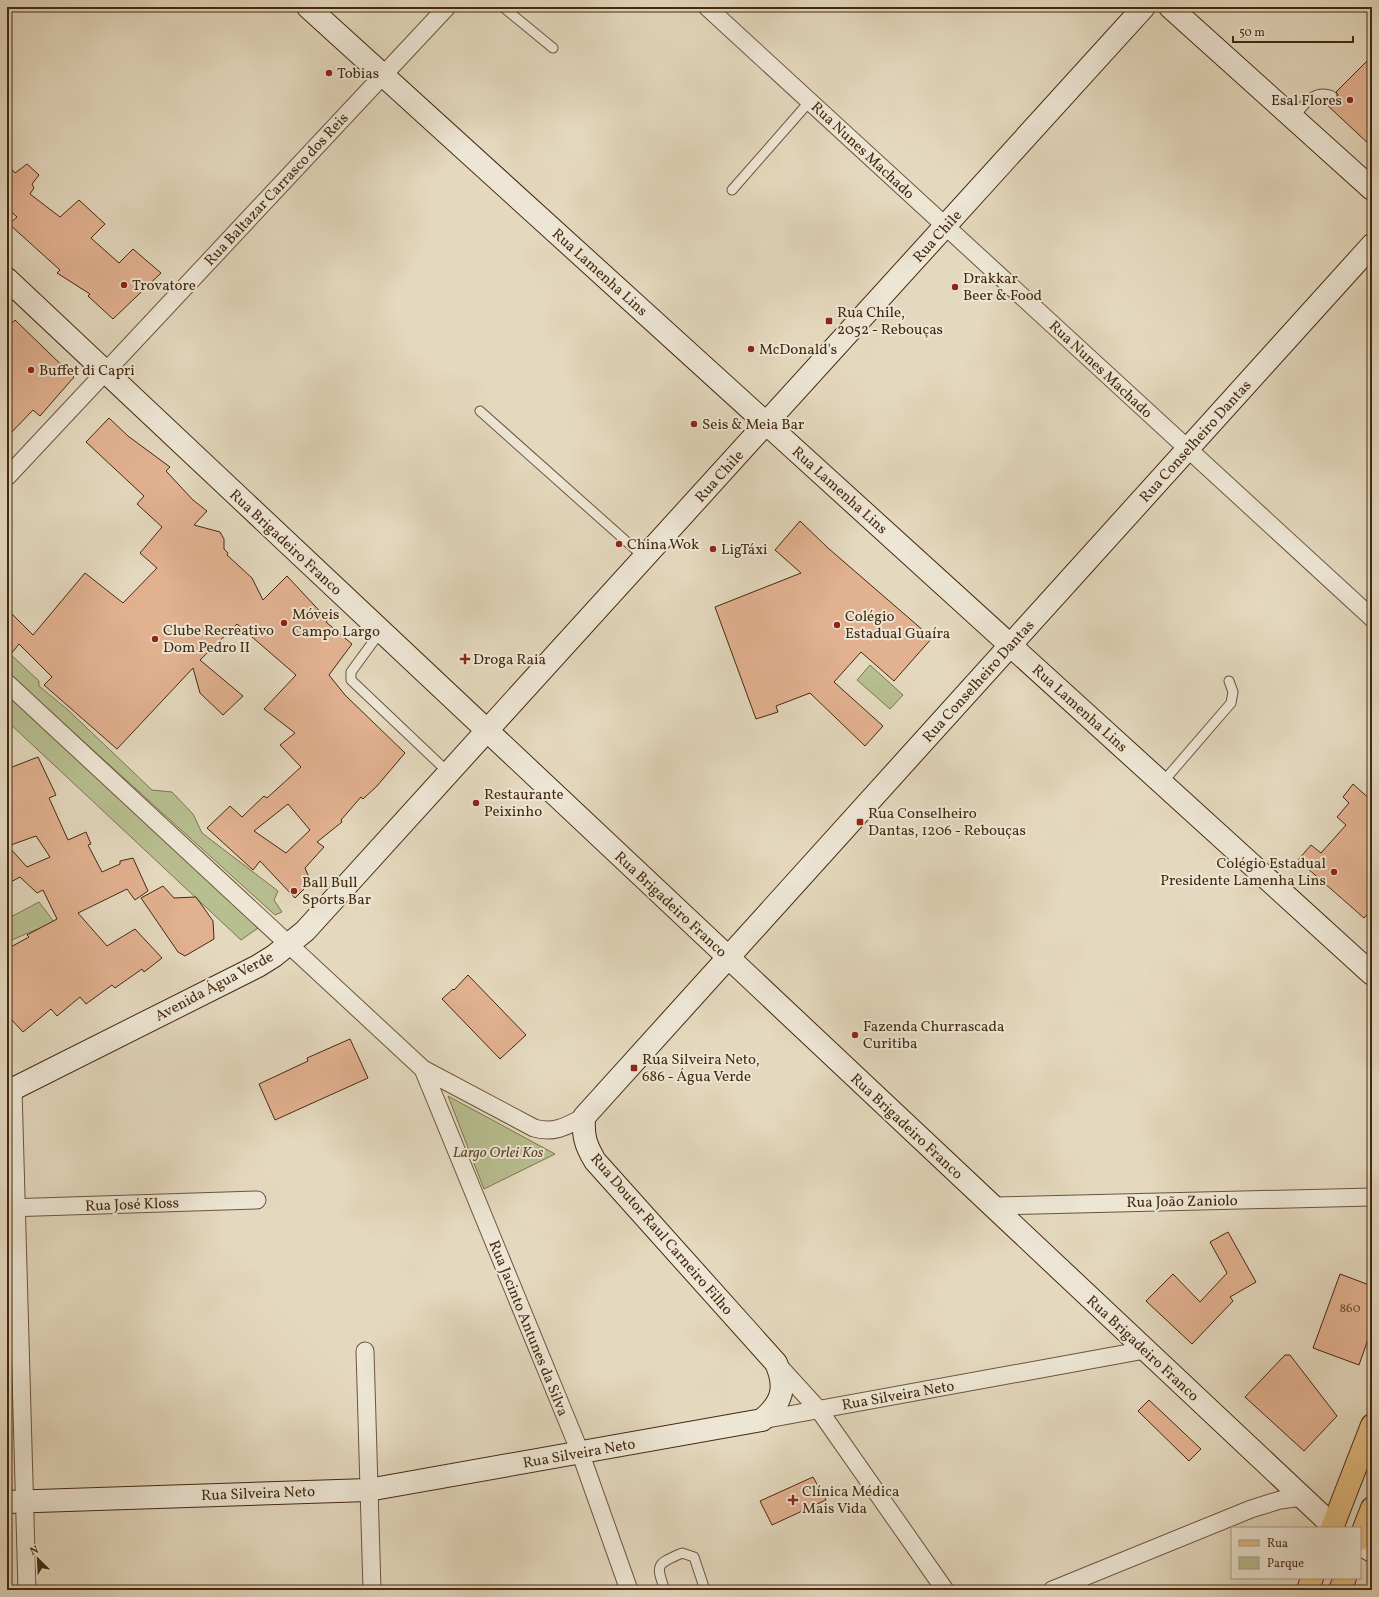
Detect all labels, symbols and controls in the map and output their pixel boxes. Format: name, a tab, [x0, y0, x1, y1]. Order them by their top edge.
scale bar	[1233, 18, 1353, 44]
text: 50 m	[1239, 25, 1265, 41]
place label: Tobias	[337, 64, 379, 85]
marker: Tobias	[324, 68, 334, 78]
place label: Esal Flores	[1271, 91, 1342, 112]
marker: Esal Flores	[1345, 95, 1355, 105]
street label: Rua Nunes Machado	[805, 97, 918, 205]
street label: Rua Baltazar Carrasco dos Reis	[200, 109, 354, 271]
street label: Rua Chile	[909, 206, 967, 268]
street label: Rua Lamenha Lins	[547, 224, 651, 322]
place label: Drakkar Beer & Food	[963, 269, 1042, 307]
place label: Trovatore	[132, 276, 196, 297]
marker: Trovatore	[119, 280, 129, 290]
marker: Drakkar Beer & Food	[950, 282, 960, 292]
place label: Rua Chile, 2052 - Rebouças	[837, 303, 943, 341]
marker: Rua Chile, 2052 - Rebouças	[824, 316, 834, 326]
street label: Rua Nunes Machado	[1043, 316, 1156, 424]
place label: McDonald's	[759, 340, 837, 361]
marker: McDonald's	[746, 344, 756, 354]
place label: Buffet di Capri	[39, 361, 135, 382]
marker: Buffet di Capri	[26, 365, 36, 375]
street label: Rua Conselheiro Dantas	[1135, 376, 1257, 508]
place label: Seis & Meia Bar	[702, 415, 804, 436]
marker: Seis & Meia Bar	[689, 419, 699, 429]
street label: Rua Lamenha Lins	[787, 442, 891, 540]
street label: Rua Chile	[691, 446, 749, 508]
street label: Rua Brigadeiro Franco	[224, 485, 346, 601]
place label: China Wok	[627, 535, 699, 556]
marker: China Wok	[614, 539, 624, 549]
place label: LigTáxi	[721, 540, 767, 561]
marker: LigTáxi	[708, 544, 718, 554]
place label: Móveis Campo Largo	[292, 605, 380, 643]
place label: Colégio Estadual Guaíra	[845, 607, 950, 645]
street label: Rua Conselheiro Dantas	[918, 616, 1040, 748]
marker: Móveis Campo Largo	[279, 618, 289, 628]
marker: Colégio Estadual Guaíra	[832, 620, 842, 630]
place label: Clube Recreativo Dom Pedro II	[163, 621, 274, 659]
marker: Clube Recreativo Dom Pedro II	[150, 634, 160, 644]
place label: Droga Raia	[473, 650, 546, 671]
marker: Droga Raia	[460, 654, 470, 664]
street label: Rua Lamenha Lins	[1027, 660, 1131, 758]
place label: Restaurante Peixinho	[484, 785, 564, 823]
marker: Restaurante Peixinho	[471, 798, 481, 808]
place label: Rua Conselheiro Dantas, 1206 - Rebouças	[868, 804, 1026, 842]
marker: Rua Conselheiro Dantas, 1206 - Rebouças	[855, 817, 865, 827]
street label: Rua Brigadeiro Franco	[609, 847, 731, 963]
place label: Colégio Estadual Presidente Lamenha Lins	[1160, 854, 1326, 892]
marker: Colégio Estadual Presidente Lamenha Lins	[1329, 867, 1339, 877]
place label: Ball Bull Sports Bar	[302, 873, 371, 911]
marker: Ball Bull Sports Bar	[289, 886, 299, 896]
street label: Avenida Água Verde	[152, 947, 278, 1027]
place label: Fazenda Churrascada Curitiba	[863, 1017, 1004, 1055]
marker: Fazenda Churrascada Curitiba	[850, 1030, 860, 1040]
place label: Rua Silveira Neto, 686 - Água Verde	[642, 1050, 760, 1088]
marker: Rua Silveira Neto, 686 - Água Verde	[629, 1063, 639, 1073]
street label: Rua Brigadeiro Franco	[845, 1069, 967, 1185]
park label: Largo Orlei Kos	[453, 1143, 544, 1164]
street label: Rua Doutor Raul Carneiro Filho	[585, 1150, 737, 1320]
street label: Rua João Zaniolo	[1126, 1191, 1238, 1214]
street label: Rua José Kloss	[85, 1193, 179, 1218]
street label: Rua Jacinto Antunes da Silva	[483, 1237, 573, 1420]
street label: Rua Brigadeiro Franco	[1081, 1291, 1203, 1407]
house number: 860	[1340, 1300, 1361, 1318]
street label: Rua Silveira Neto	[840, 1376, 956, 1417]
street label: Rua Silveira Neto	[521, 1434, 637, 1475]
street label: Rua Silveira Neto	[201, 1482, 315, 1507]
place label: Clínica Médica Mais Vida	[802, 1482, 899, 1520]
marker: Clínica Médica Mais Vida	[787, 1494, 799, 1506]
legend	[1231, 1527, 1361, 1579]
text: Rua	[1267, 1536, 1288, 1552]
north arrow	[18, 1539, 58, 1579]
text: N	[28, 1543, 41, 1560]
text: Parque	[1267, 1556, 1304, 1572]

